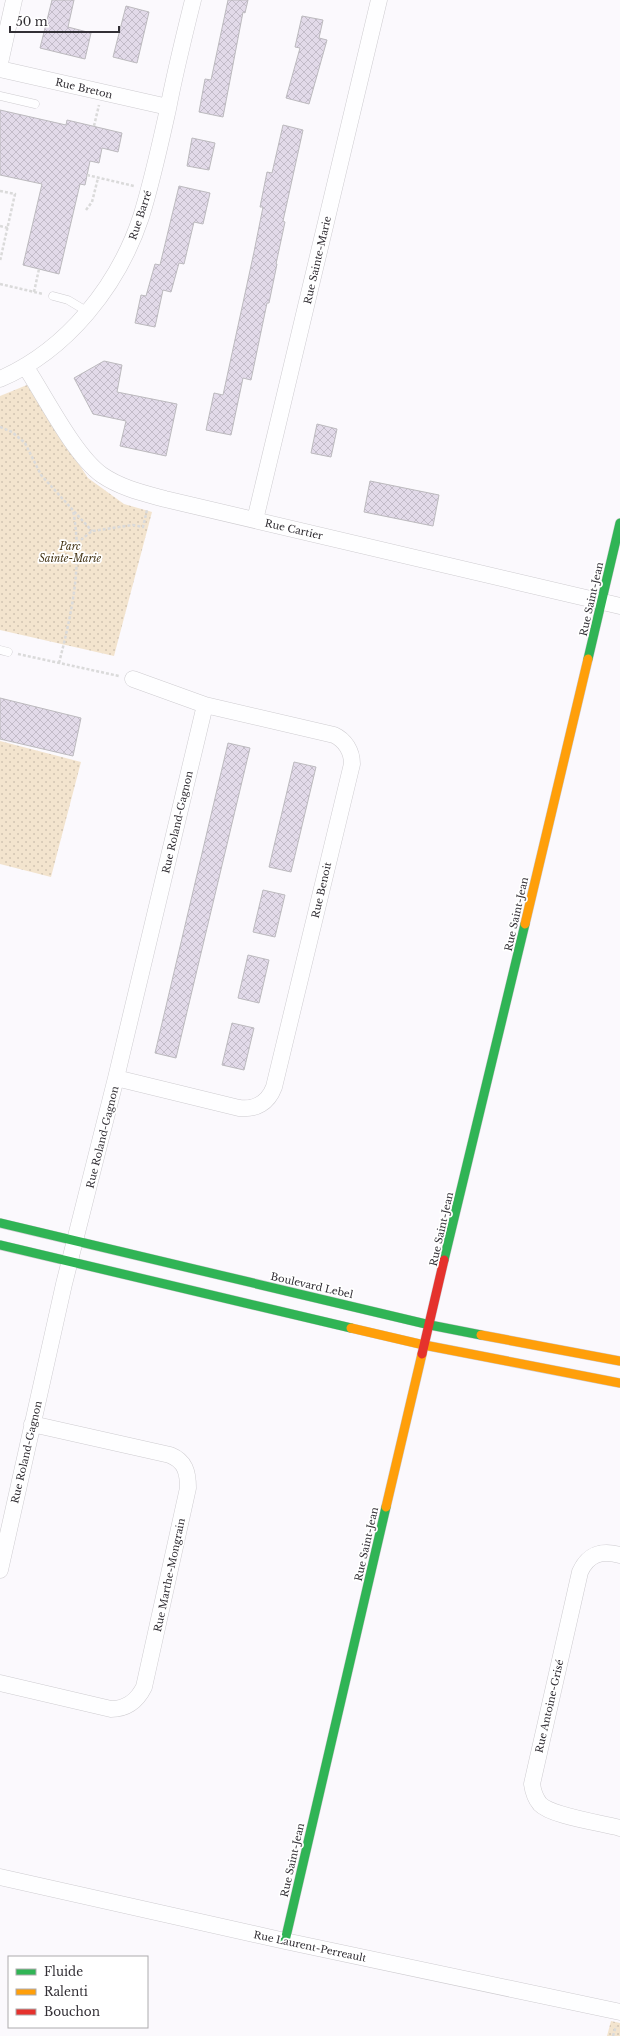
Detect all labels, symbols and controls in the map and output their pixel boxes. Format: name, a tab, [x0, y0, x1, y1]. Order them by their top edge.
scale bar	[10, 8, 119, 34]
text: 50 m	[16, 14, 48, 29]
street label: Rue Breton	[54, 76, 114, 101]
street label: Rue Barré	[126, 188, 155, 242]
street label: Rue Sainte-Marie	[301, 215, 334, 305]
street label: Rue Cartier	[264, 516, 324, 543]
park label: Parc Sainte-Marie	[39, 540, 102, 565]
street label: Rue Saint-Jean	[577, 561, 606, 637]
street label: Rue Roland-Gagnon	[159, 769, 196, 875]
street label: Rue Benoit	[309, 861, 334, 919]
street label: Rue Saint-Jean	[502, 876, 531, 952]
street label: Rue Roland-Gagnon	[83, 1084, 122, 1190]
street label: Rue Saint-Jean	[427, 1191, 456, 1267]
street label: Boulevard Lebel	[269, 1270, 354, 1301]
street label: Rue Roland-Gagnon	[8, 1399, 45, 1505]
street label: Rue Saint-Jean	[352, 1506, 381, 1582]
street label: Rue Marthe-Mongrain	[151, 1517, 188, 1633]
street label: Rue Antoine-Grisé	[532, 1658, 567, 1754]
street label: Rue Saint-Jean	[278, 1822, 307, 1898]
street label: Rue Laurent-Perreault	[252, 1928, 368, 1965]
legend	[8, 1956, 148, 2028]
text: Fluide	[44, 1964, 83, 1979]
text: Ralenti	[44, 1984, 88, 1999]
text: Bouchon	[44, 2004, 100, 2019]

